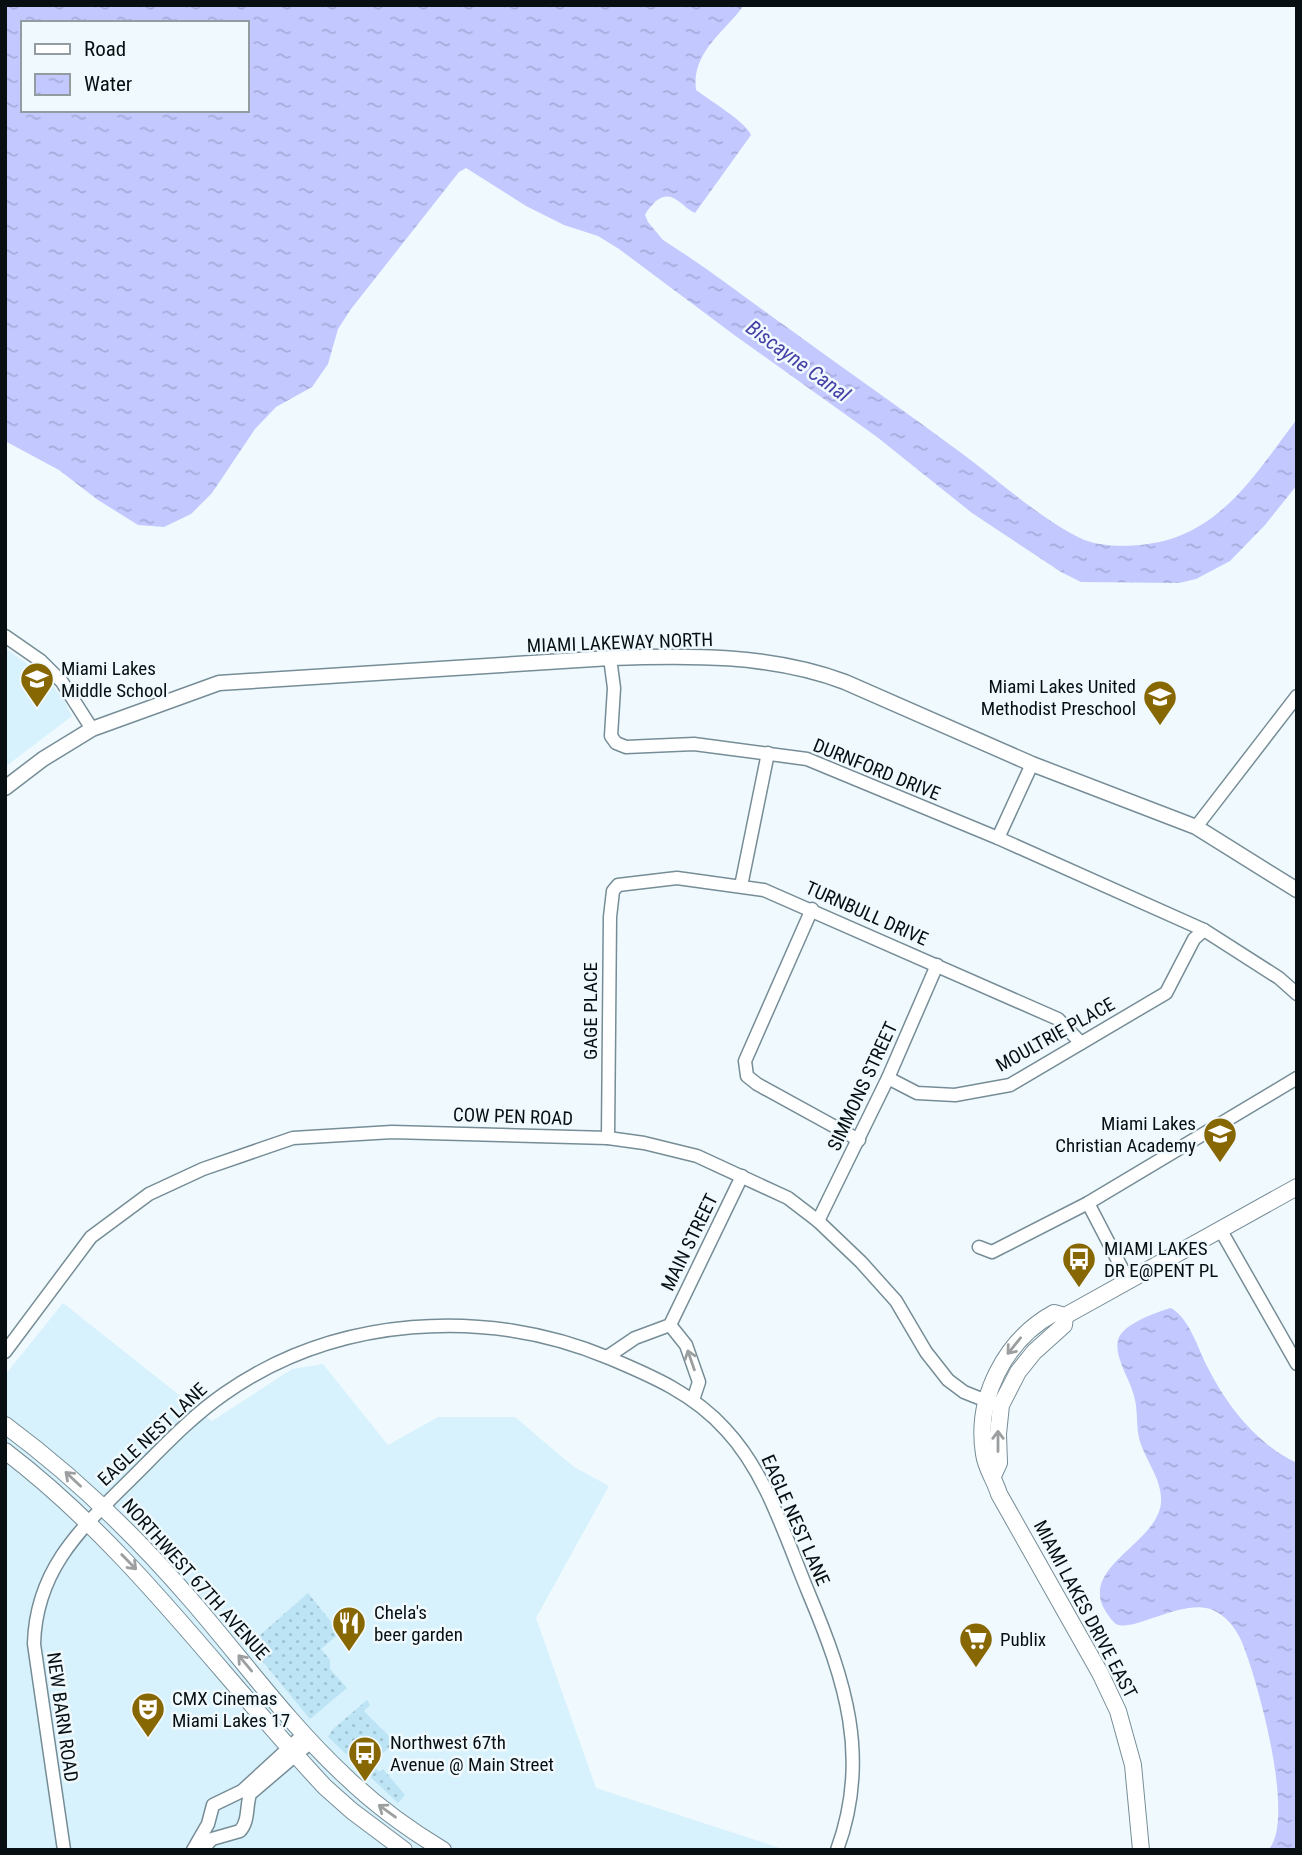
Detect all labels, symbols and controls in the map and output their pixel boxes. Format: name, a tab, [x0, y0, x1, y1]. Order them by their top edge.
legend	[21, 21, 248, 112]
text: Road	[84, 37, 126, 61]
text: Water	[84, 72, 132, 96]
water label: Biscayne Canal	[741, 315, 855, 407]
street label: MIAMI LAKEWAY NORTH	[526, 628, 714, 657]
place label: Miami Lakes Middle School	[61, 657, 167, 702]
school or university icon: Miami Lakes Middle School	[18, 660, 56, 709]
place label: Miami Lakes United Methodist Preschool	[981, 675, 1136, 720]
school or university icon: Miami Lakes United Methodist Preschool	[1141, 678, 1179, 727]
street label: DURNFORD DRIVE	[810, 734, 944, 805]
street label: TURNBULL DRIVE	[802, 876, 932, 951]
street label: GAGE PLACE	[579, 962, 602, 1060]
street label: MOULTRIE PLACE	[992, 992, 1119, 1077]
street label: SIMMONS STREET	[823, 1018, 902, 1154]
street label: COW PEN ROAD	[452, 1103, 573, 1130]
place label: Miami Lakes Christian Academy	[1055, 1112, 1196, 1157]
school or university icon: Miami Lakes Christian Academy	[1201, 1115, 1239, 1164]
street label: MAIN STREET	[656, 1190, 723, 1295]
place label: MIAMI LAKES DR E@PENT PL	[1104, 1237, 1218, 1282]
bus stop icon: MIAMI LAKES DR E@PENT PL	[1060, 1240, 1098, 1289]
one-way arrow	[1006, 1337, 1022, 1355]
one-way arrow	[684, 1350, 697, 1372]
street label: EAGLE NEST LANE	[93, 1378, 212, 1491]
one-way arrow	[991, 1430, 1005, 1453]
street label: EAGLE NEST LANE	[756, 1451, 835, 1589]
one-way arrow	[65, 1471, 82, 1488]
street label: NORTHWEST 67TH AVENUE	[117, 1494, 274, 1665]
street label: MIAMI LAKES DRIVE EAST	[1029, 1516, 1142, 1702]
one-way arrow	[120, 1553, 137, 1570]
place label: Chela's beer garden	[374, 1601, 463, 1646]
restaurant icon: Chela's beer garden	[330, 1604, 368, 1653]
supermarket icon: Publix	[957, 1620, 995, 1669]
place label: Publix	[1000, 1628, 1046, 1651]
street label: NEW BARN ROAD	[42, 1651, 83, 1783]
one-way arrow	[237, 1655, 252, 1673]
place label: CMX Cinemas Miami Lakes 17	[172, 1687, 290, 1732]
theatre icon: CMX Cinemas Miami Lakes 17	[129, 1690, 167, 1739]
place label: Northwest 67th Avenue @ Main Street	[390, 1731, 554, 1776]
bus stop icon: Northwest 67th Avenue @ Main Street	[346, 1734, 384, 1783]
one-way arrow	[377, 1804, 396, 1819]

